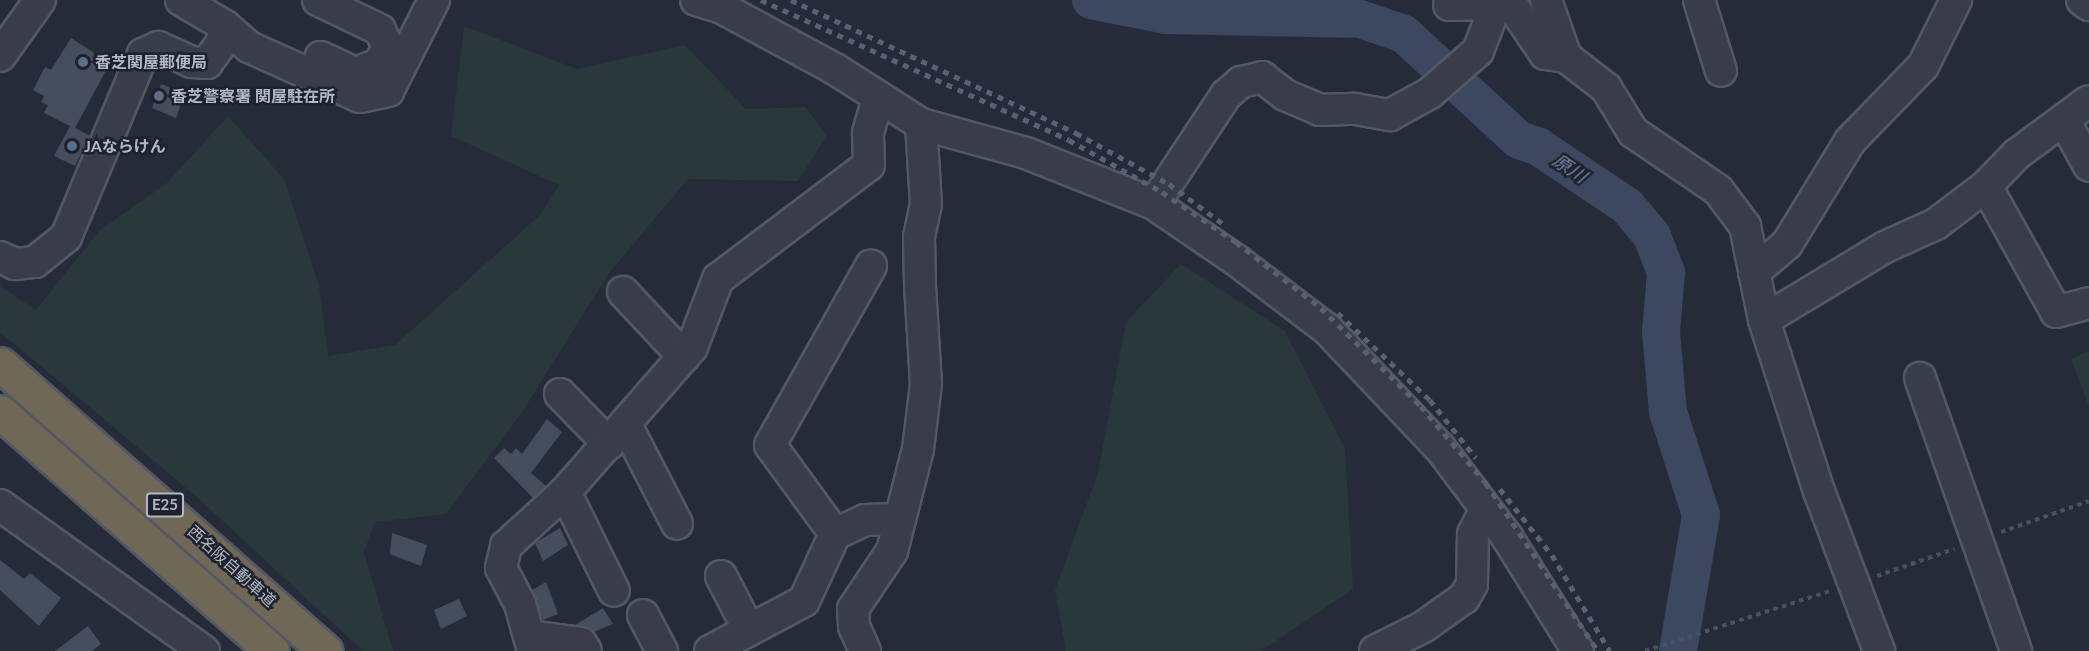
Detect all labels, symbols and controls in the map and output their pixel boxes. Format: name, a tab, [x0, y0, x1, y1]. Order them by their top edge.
place label: 香芝関屋郵便局	[95, 52, 207, 72]
marker: 香芝関屋郵便局	[76, 55, 90, 69]
place label: 香芝警察署 関屋駐在所	[171, 86, 335, 106]
marker: 香芝警察署 関屋駐在所	[152, 89, 166, 103]
place label: JAならけん	[84, 136, 166, 156]
marker: JAならけん	[65, 139, 79, 153]
water label: 原川	[1549, 149, 1591, 187]
road number: E25	[146, 493, 184, 517]
street label: 西名阪自動車道	[184, 521, 280, 611]

